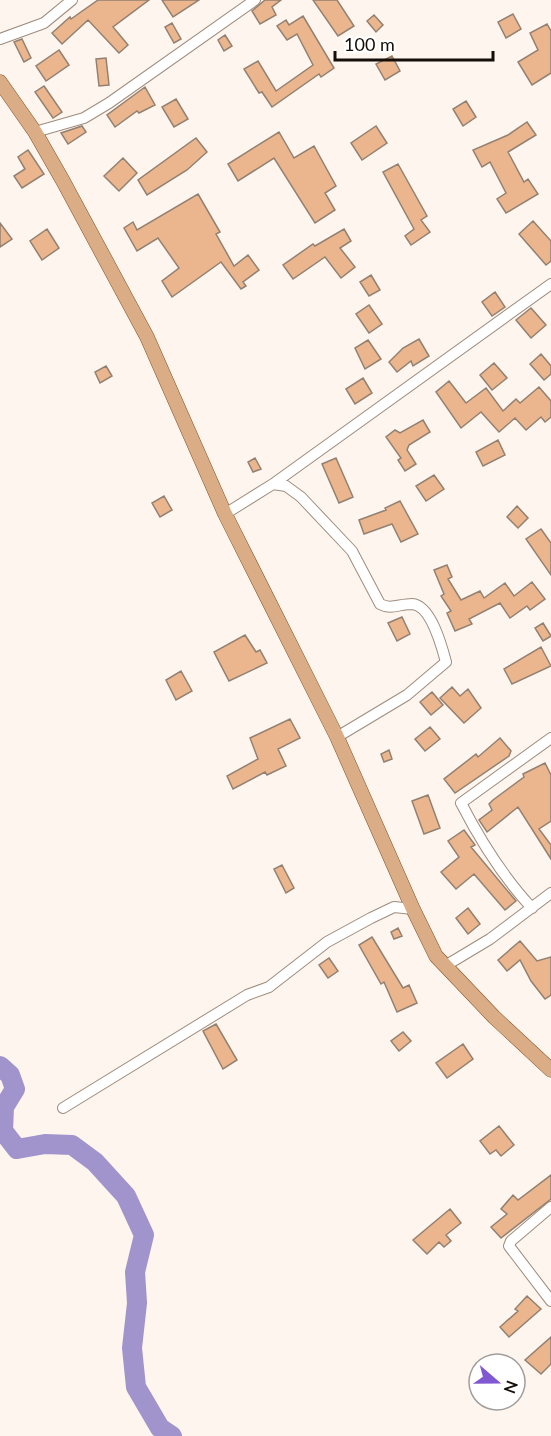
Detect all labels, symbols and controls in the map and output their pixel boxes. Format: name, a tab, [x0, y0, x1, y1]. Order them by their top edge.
scale bar	[335, 24, 492, 62]
text: 100 m	[344, 33, 395, 55]
north arrow	[467, 1352, 527, 1412]
text: N	[501, 1378, 523, 1396]

